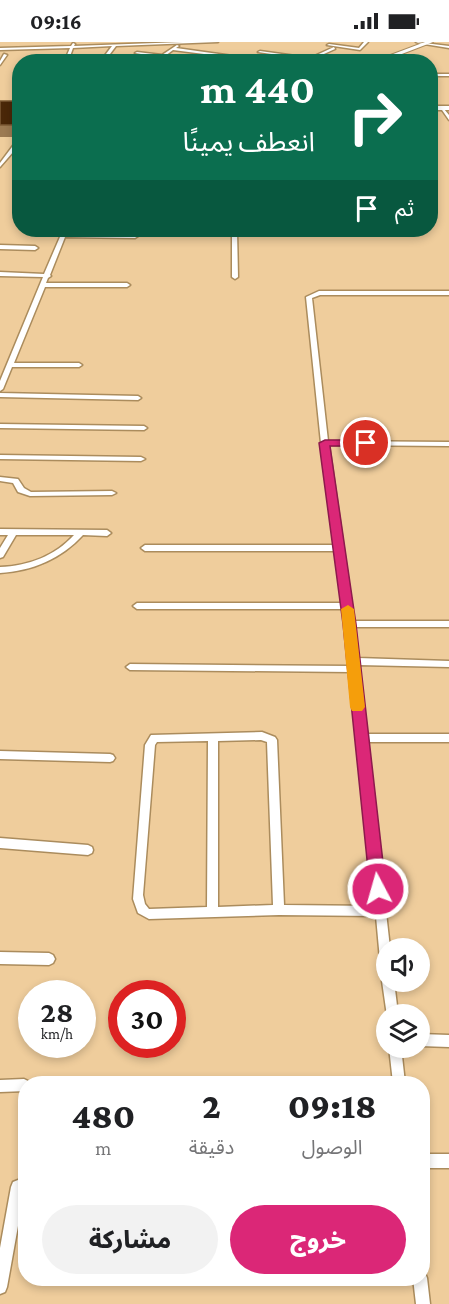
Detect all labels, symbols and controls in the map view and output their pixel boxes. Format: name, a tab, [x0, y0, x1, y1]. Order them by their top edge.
text: 09:16	[30, 9, 82, 34]
text: 440 m	[201, 65, 315, 112]
icon: right	[336, 78, 414, 156]
text: انعطف يمينًا	[182, 127, 315, 157]
icon: arrive	[350, 192, 383, 225]
text: ثم	[395, 196, 414, 221]
pin	[340, 417, 391, 468]
icon: arrive	[349, 426, 382, 459]
position arrow	[346, 857, 410, 921]
map controls	[376, 938, 430, 1058]
button: sound	[376, 938, 430, 992]
speed limit sign: 30	[108, 980, 186, 1058]
text: 28	[41, 995, 73, 1028]
button: layers	[376, 1004, 430, 1058]
text: km/h	[41, 1026, 73, 1042]
text: 2	[202, 1086, 221, 1126]
text: 09:18	[288, 1086, 377, 1126]
text: 480	[71, 1096, 135, 1136]
text: دقيقة	[189, 1136, 234, 1158]
text: الوصول	[302, 1136, 363, 1158]
text: m	[95, 1137, 111, 1159]
button: مشاركة	[42, 1205, 218, 1274]
button: خروج	[230, 1205, 406, 1274]

